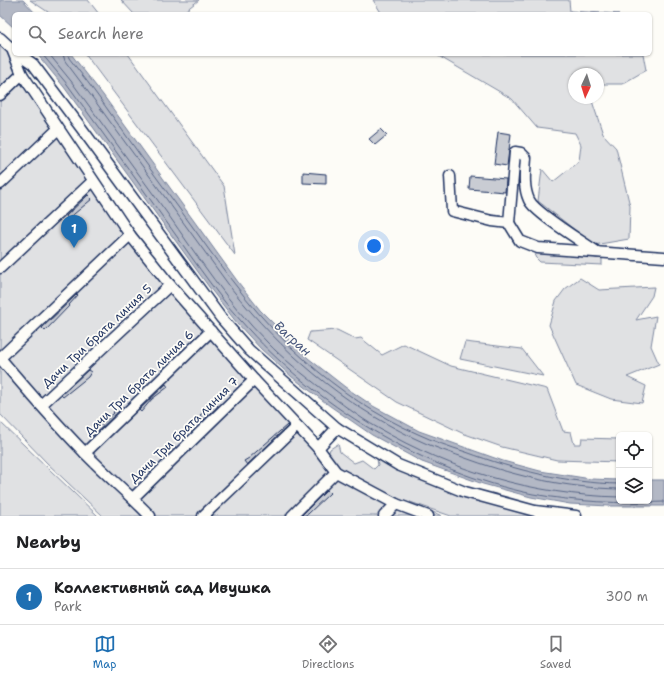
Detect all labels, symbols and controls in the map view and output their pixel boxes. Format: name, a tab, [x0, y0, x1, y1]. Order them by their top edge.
search box	[12, 12, 652, 56]
icon: search	[26, 23, 48, 45]
text: Search here	[58, 24, 144, 44]
north arrow	[568, 68, 604, 104]
pin: 1	[61, 215, 87, 248]
your location	[364, 236, 384, 256]
street label: Дачи Три брата линия 5	[39, 281, 155, 391]
water label: Вагран	[270, 317, 315, 360]
street label: Дачи Три брата линия 6	[81, 327, 197, 439]
street label: Дачи Три брата линия 7	[126, 374, 242, 486]
map controls	[616, 432, 652, 504]
button: locate	[616, 432, 652, 468]
button: layers	[616, 468, 652, 504]
text: Nearby	[16, 531, 81, 553]
text: Коллективный сад Ивушка	[54, 578, 271, 598]
text: 1	[26, 588, 32, 605]
text: 300 m	[605, 588, 648, 605]
text: Park	[54, 598, 82, 615]
tab: Map	[93, 633, 116, 672]
tab: Directions	[302, 633, 354, 672]
tab: Saved	[540, 633, 571, 672]

